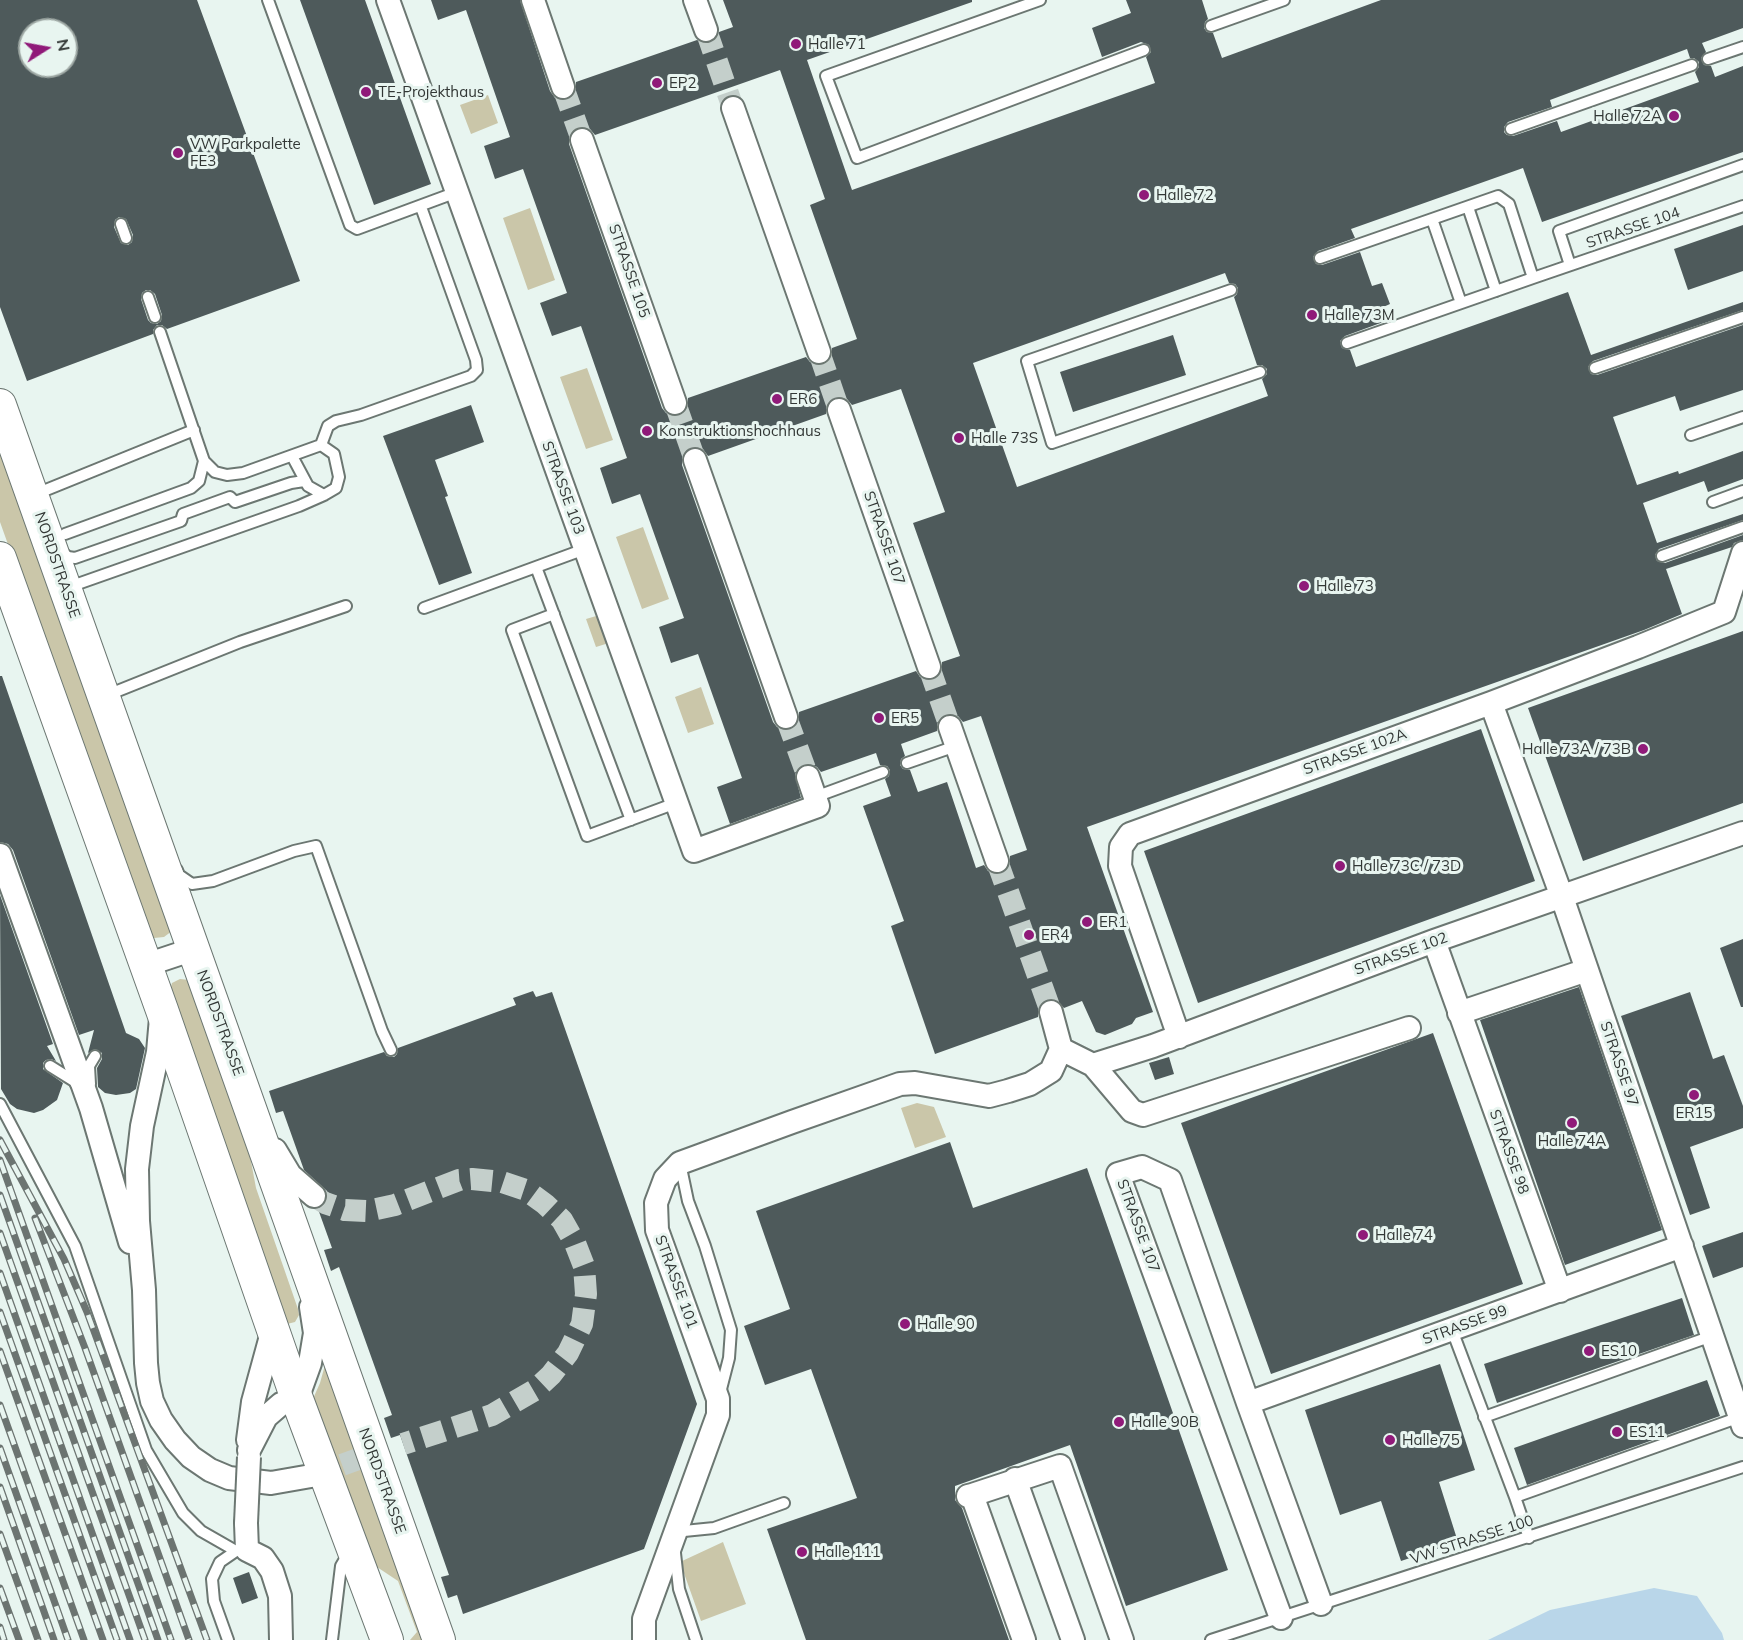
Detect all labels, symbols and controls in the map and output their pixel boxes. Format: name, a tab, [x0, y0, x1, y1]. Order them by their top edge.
north arrow	[18, 18, 78, 78]
place label: Halle 71	[808, 35, 866, 53]
text: N	[53, 37, 75, 53]
marker: Halle 71	[789, 37, 803, 51]
place label: EP2	[669, 74, 697, 92]
marker: EP2	[650, 76, 664, 90]
place label: TE-Projekthaus	[378, 83, 484, 101]
marker: TE-Projekthaus	[359, 85, 373, 99]
place label: Halle 72A	[1593, 107, 1662, 125]
marker: Halle 72A	[1667, 109, 1681, 123]
place label: VW Parkpalette FE3	[190, 135, 301, 170]
marker: VW Parkpalette FE3	[171, 146, 185, 160]
place label: Halle 72	[1156, 186, 1214, 204]
marker: Halle 72	[1137, 188, 1151, 202]
street label: STRASSE 104	[1584, 204, 1682, 252]
street label: STRASSE 105	[605, 222, 653, 320]
place label: Halle 73M	[1324, 306, 1395, 324]
marker: Halle 73M	[1305, 308, 1319, 322]
place label: ER6	[789, 390, 817, 408]
marker: ER6	[770, 392, 784, 406]
place label: Konstruktionshochhaus	[659, 422, 821, 440]
marker: Konstruktionshochhaus	[640, 424, 654, 438]
place label: Halle 73S	[971, 429, 1038, 447]
marker: Halle 73S	[952, 431, 966, 445]
street label: STRASSE 103	[538, 439, 588, 537]
street label: STRASSE 107	[860, 489, 908, 587]
street label: NORDSTRASSE	[30, 510, 84, 620]
place label: Halle 73	[1316, 577, 1374, 595]
marker: Halle 73	[1297, 579, 1311, 593]
place label: ER5	[891, 709, 919, 727]
marker: ER5	[872, 711, 886, 725]
street label: STRASSE 102A	[1301, 725, 1409, 779]
place label: Halle 73A / 73B	[1522, 740, 1631, 758]
marker: Halle 73A / 73B	[1636, 742, 1650, 756]
place label: Halle 73C / 73D	[1352, 857, 1461, 875]
marker: Halle 73C / 73D	[1333, 859, 1347, 873]
place label: ER1	[1099, 913, 1127, 931]
marker: ER1	[1080, 915, 1094, 929]
place label: ER4	[1041, 926, 1069, 944]
marker: ER4	[1022, 928, 1036, 942]
street label: STRASSE 102	[1352, 929, 1450, 979]
street label: NORDSTRASSE	[193, 968, 247, 1078]
street label: STRASSE 97	[1596, 1019, 1642, 1109]
marker: ER15	[1687, 1088, 1701, 1102]
place label: ER15	[1675, 1104, 1713, 1122]
street label: STRASSE 98	[1485, 1107, 1533, 1197]
marker: Halle 74A	[1565, 1116, 1579, 1130]
place label: Halle 74A	[1538, 1132, 1606, 1150]
street label: STRASSE 107	[1113, 1177, 1163, 1275]
place label: Halle 74	[1375, 1226, 1433, 1244]
marker: Halle 74	[1356, 1228, 1370, 1242]
street label: STRASSE 101	[651, 1233, 701, 1331]
street label: STRASSE 99	[1420, 1301, 1510, 1349]
place label: Halle 90	[917, 1315, 975, 1333]
marker: Halle 90	[898, 1317, 912, 1331]
place label: ES10	[1601, 1342, 1637, 1360]
marker: ES10	[1582, 1344, 1596, 1358]
place label: Halle 90B	[1131, 1413, 1199, 1431]
marker: Halle 90B	[1112, 1415, 1126, 1429]
place label: ES11	[1629, 1423, 1665, 1441]
marker: ES11	[1610, 1425, 1624, 1439]
street label: NORDSTRASSE	[355, 1426, 409, 1536]
place label: Halle 75	[1402, 1431, 1460, 1449]
marker: Halle 75	[1383, 1433, 1397, 1447]
street label: VW STRASSE 100	[1408, 1512, 1536, 1568]
place label: Halle 111	[814, 1543, 881, 1561]
marker: Halle 111	[795, 1545, 809, 1559]

